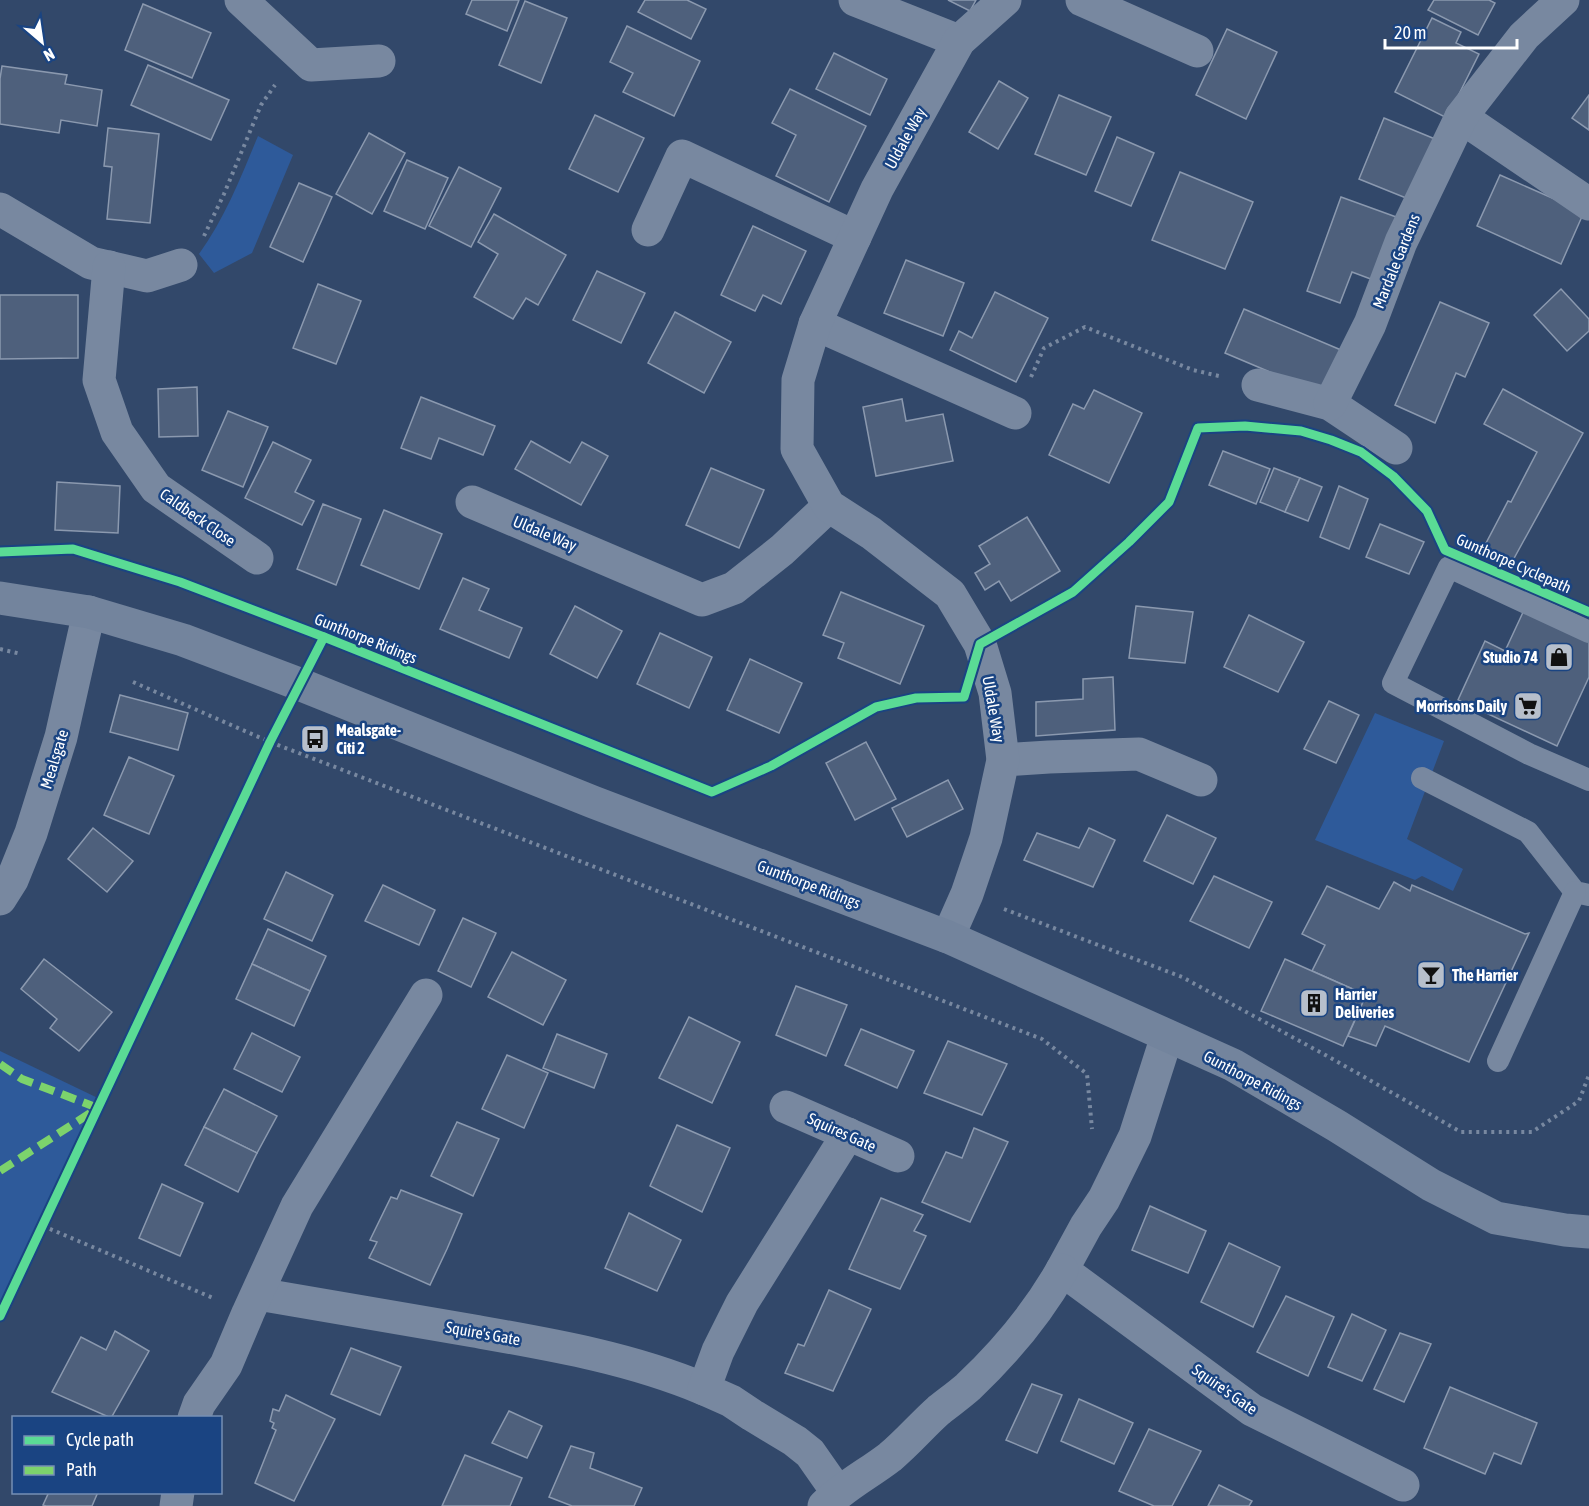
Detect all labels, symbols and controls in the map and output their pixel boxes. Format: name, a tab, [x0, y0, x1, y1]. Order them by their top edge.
north arrow	[12, 12, 72, 72]
scale bar	[1385, 12, 1517, 50]
text: 20 m	[1394, 22, 1426, 43]
text: N	[41, 45, 58, 65]
street label: Uldale Way	[881, 104, 930, 172]
street label: Mardale Gardens	[1369, 211, 1423, 311]
street label: Caldbeck Close	[157, 484, 239, 550]
street label: Uldale Way	[510, 512, 580, 555]
street label: Gunthorpe Cyclepath	[1453, 530, 1574, 597]
street label: Gunthorpe Ridings	[312, 609, 420, 668]
shop icon: Studio 74	[1543, 641, 1575, 673]
place label: Studio 74	[1483, 648, 1538, 666]
street label: Uldale Way	[978, 674, 1009, 744]
supermarket icon: Morrisons Daily	[1512, 690, 1544, 722]
place label: Morrisons Daily	[1416, 697, 1507, 715]
place label: Mealsgate- Citi 2	[336, 721, 401, 757]
bus stop icon: Mealsgate- Citi 2	[299, 723, 331, 755]
street label: Mealsgate	[36, 727, 72, 791]
street label: Gunthorpe Ridings	[755, 856, 863, 913]
bar icon: The Harrier	[1415, 959, 1447, 991]
place label: The Harrier	[1452, 966, 1518, 984]
place label: Harrier Deliveries	[1335, 985, 1395, 1021]
building icon: Harrier Deliveries	[1298, 987, 1330, 1019]
street label: Gunthorpe Ridings	[1200, 1047, 1306, 1115]
street label: Squires Gate	[805, 1109, 879, 1156]
street label: Squire's Gate	[444, 1318, 522, 1349]
street label: Squire's Gate	[1188, 1360, 1261, 1419]
legend	[12, 1416, 222, 1494]
text: Cycle path	[66, 1429, 134, 1450]
text: Path	[66, 1459, 97, 1480]

